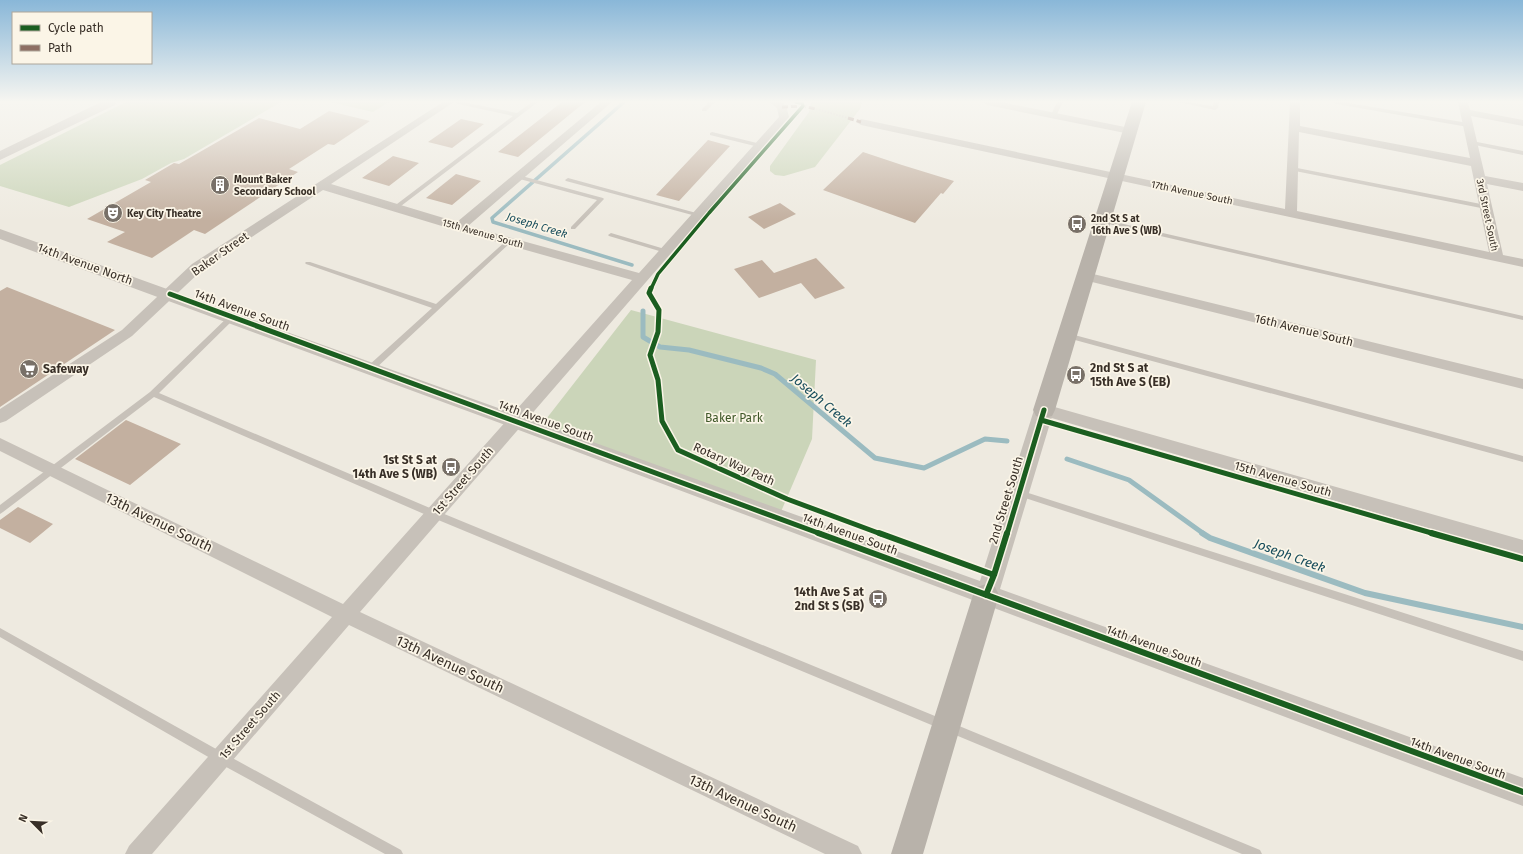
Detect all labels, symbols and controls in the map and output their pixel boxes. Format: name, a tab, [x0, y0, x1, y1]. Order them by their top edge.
legend	[12, 12, 152, 64]
text: Cycle path	[48, 21, 104, 35]
text: Path	[48, 41, 72, 55]
building icon: Mount Baker Secondary School	[209, 174, 231, 196]
place label: Mount Baker Secondary School	[234, 174, 315, 198]
street label: 17th Avenue South	[1150, 178, 1234, 208]
street label: 3rd Street South	[1474, 178, 1501, 252]
theatre icon: Key City Theatre	[102, 202, 124, 224]
place label: Key City Theatre	[127, 208, 202, 220]
water label: Joseph Creek	[504, 210, 569, 241]
bus stop icon: 2nd St S at 16th Ave S (WB)	[1066, 213, 1088, 235]
place label: 2nd St S at 16th Ave S (WB)	[1091, 213, 1162, 237]
street label: 15th Avenue South	[441, 217, 525, 251]
street label: Baker Street	[189, 229, 252, 279]
street label: 14th Avenue North	[35, 240, 135, 288]
street label: 14th Avenue South	[192, 286, 292, 334]
street label: 16th Avenue South	[1253, 311, 1355, 349]
supermarket icon: Safeway	[18, 358, 40, 380]
place label: 2nd St S at 15th Ave S (EB)	[1090, 361, 1170, 389]
place label: Safeway	[43, 362, 89, 376]
bus stop icon: 2nd St S at 15th Ave S (EB)	[1065, 364, 1087, 386]
water label: Joseph Creek	[788, 370, 855, 430]
street label: 14th Avenue South	[496, 397, 596, 445]
park label: Baker Park	[705, 411, 764, 425]
street label: Rotary Way Path	[691, 440, 777, 488]
street label: 1st Street South	[430, 444, 496, 518]
place label: 1st St S at 14th Ave S (WB)	[353, 453, 437, 481]
street label: 2nd Street South	[986, 454, 1026, 546]
bus stop icon: 1st St S at 14th Ave S (WB)	[440, 456, 462, 478]
street label: 15th Avenue South	[1233, 458, 1333, 500]
street label: 13th Avenue South	[102, 489, 215, 556]
street label: 14th Avenue South	[800, 510, 900, 558]
water label: Joseph Creek	[1251, 535, 1327, 575]
place label: 14th Ave S at 2nd St S (SB)	[794, 585, 864, 613]
bus stop icon: 14th Ave S at 2nd St S (SB)	[867, 588, 889, 610]
street label: 14th Avenue South	[1104, 622, 1204, 670]
street label: 13th Avenue South	[393, 632, 507, 697]
street label: 1st Street South	[217, 688, 283, 762]
street label: 14th Avenue South	[1408, 734, 1508, 782]
street label: 13th Avenue South	[686, 771, 800, 836]
north arrow	[12, 802, 52, 842]
text: N	[16, 812, 31, 824]

